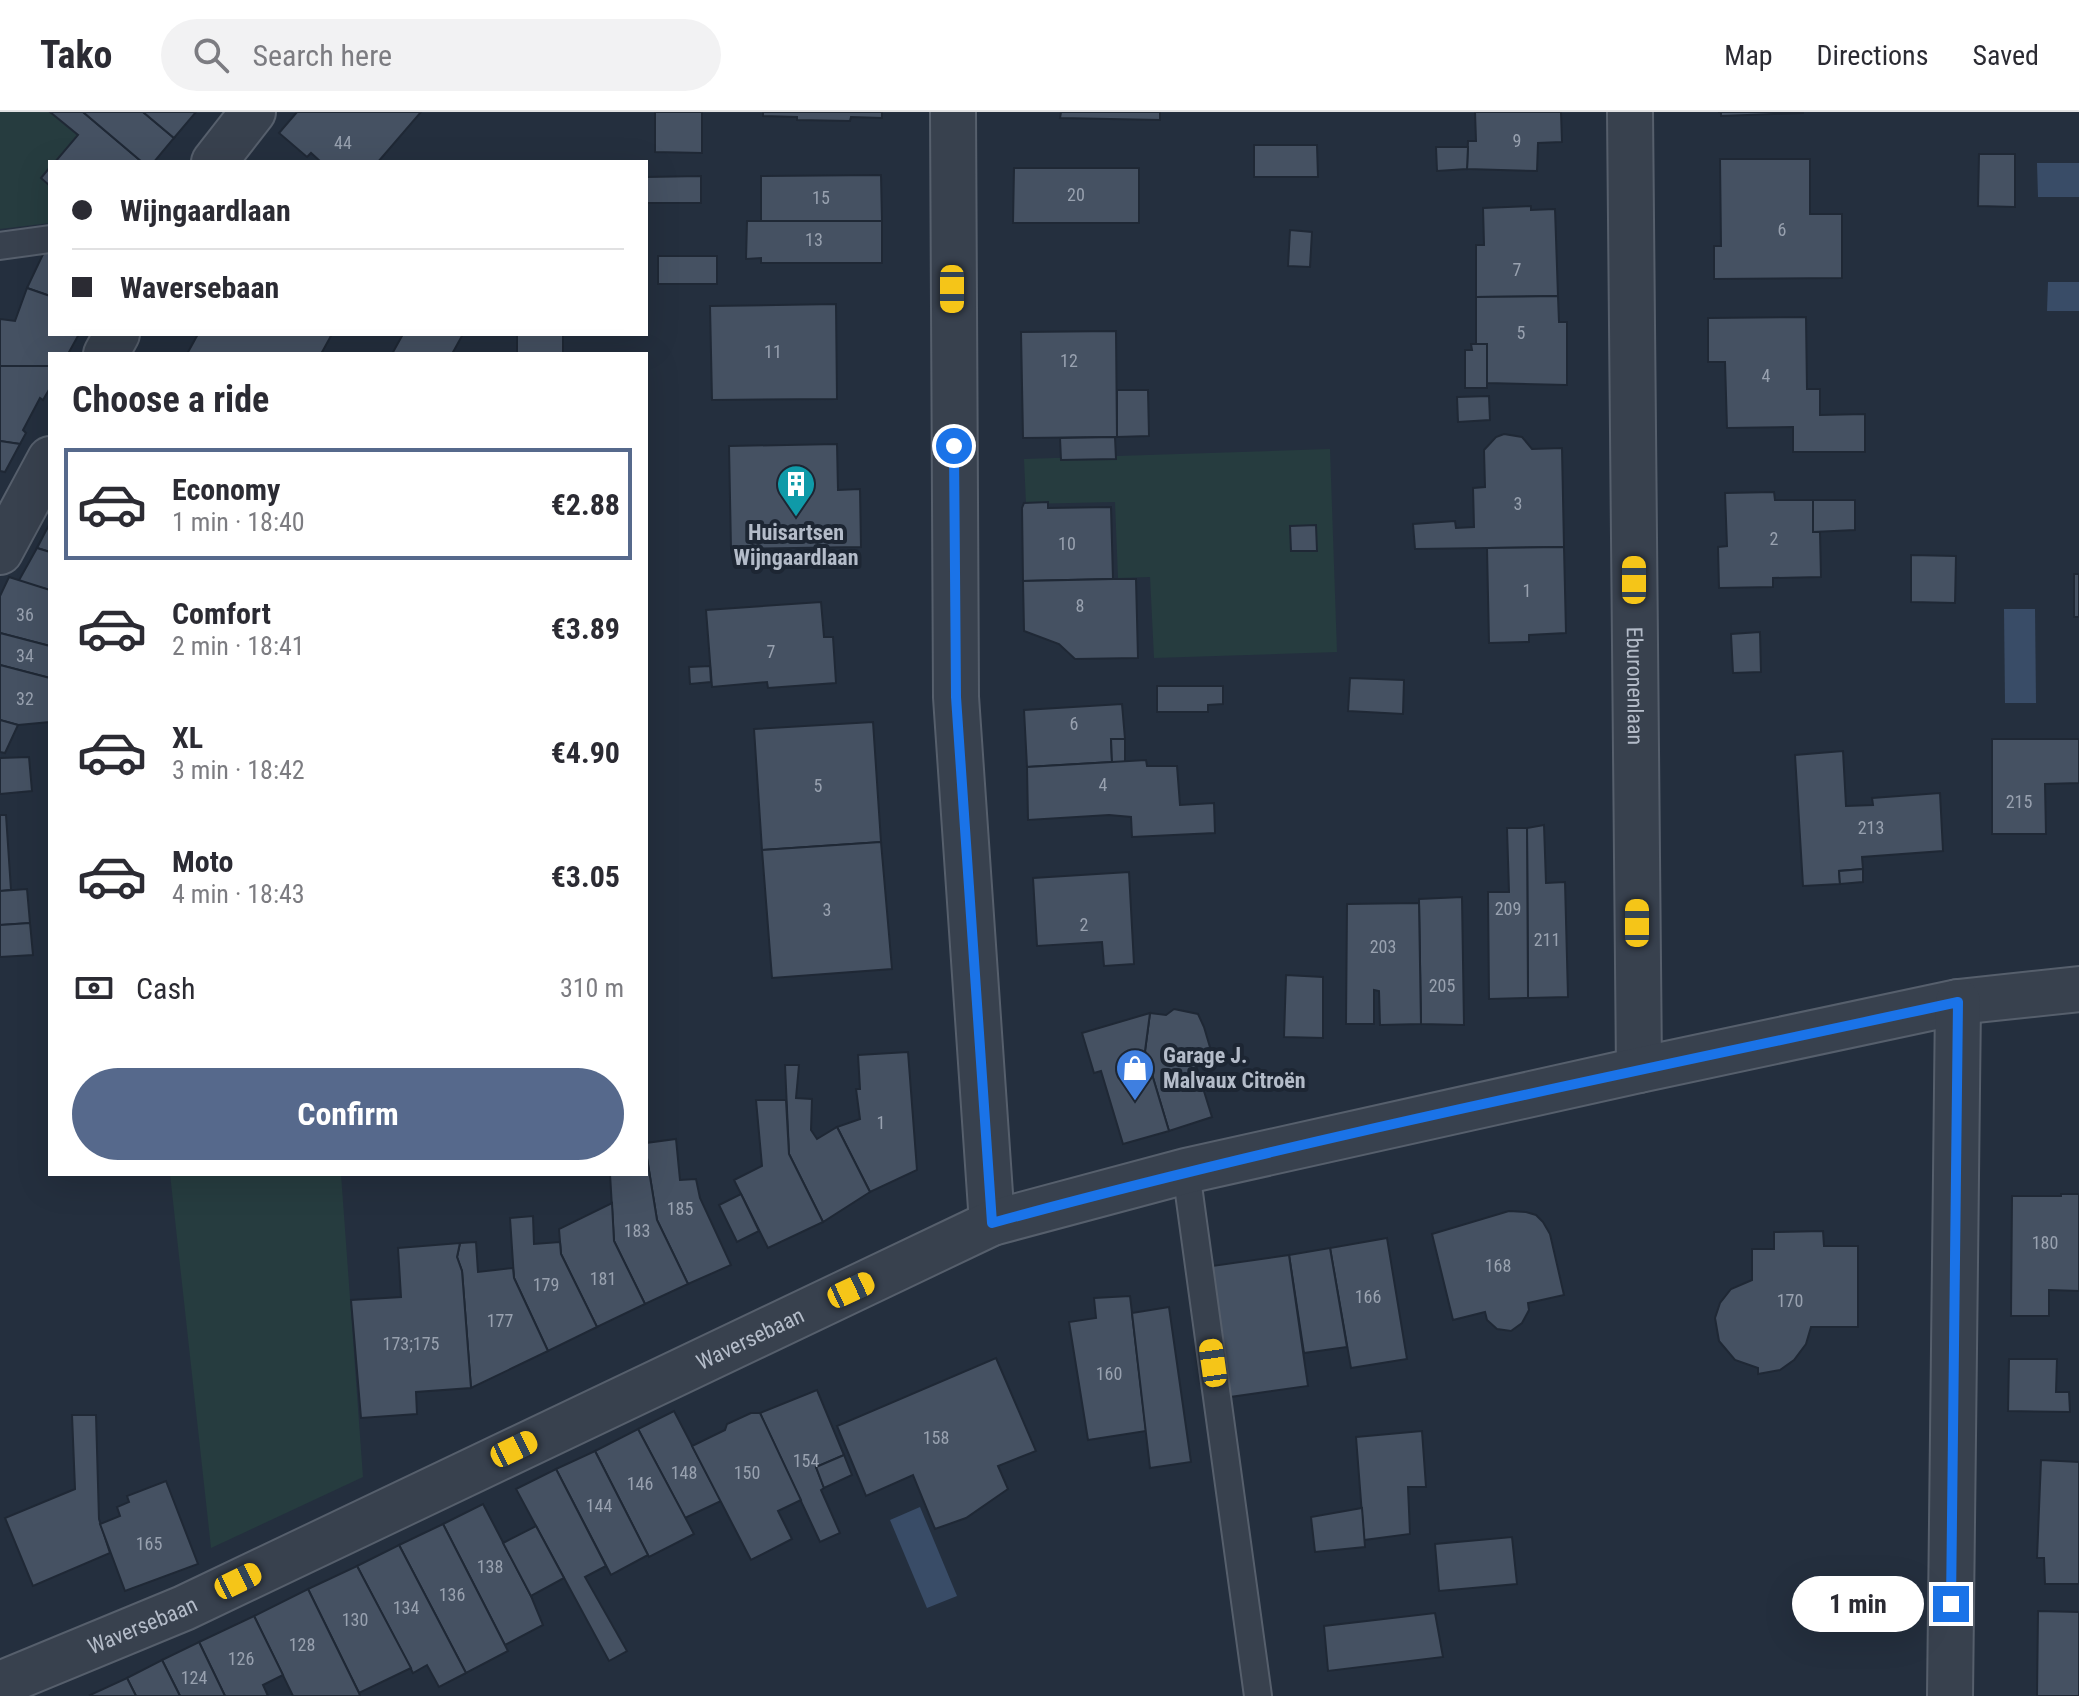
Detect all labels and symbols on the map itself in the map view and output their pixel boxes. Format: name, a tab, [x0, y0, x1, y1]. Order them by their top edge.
house number: 9	[1513, 130, 1521, 151]
house number: 44	[334, 132, 352, 153]
house number: 20	[1067, 184, 1085, 205]
house number: 15	[812, 187, 830, 208]
house number: 6	[1778, 219, 1786, 240]
house number: 13	[805, 229, 823, 250]
house number: 7	[1513, 259, 1522, 280]
car	[940, 265, 964, 313]
house number: 5	[1517, 322, 1526, 343]
house number: 11	[764, 341, 782, 362]
house number: 12	[1060, 350, 1078, 371]
house number: 4	[1762, 365, 1771, 386]
route start	[936, 428, 972, 464]
building icon: Huisartsen Wijngaardlaan	[775, 463, 817, 518]
house number: 3	[1514, 493, 1522, 514]
place label: Huisartsen Wijngaardlaan	[733, 520, 859, 570]
house number: 2	[1770, 528, 1779, 549]
house number: 10	[1058, 533, 1076, 554]
car	[1622, 556, 1646, 604]
house number: 1	[1523, 580, 1531, 601]
house number: 8	[1076, 595, 1084, 616]
house number: 36	[16, 604, 34, 625]
street label: Eburonenlaan	[1622, 627, 1648, 745]
house number: 7	[767, 641, 776, 662]
house number: 34	[16, 645, 34, 666]
house number: 32	[16, 688, 34, 709]
house number: 6	[1070, 713, 1078, 734]
house number: 4	[1099, 774, 1108, 795]
house number: 5	[814, 775, 823, 796]
house number: 215	[2006, 791, 2032, 812]
house number: 213	[1858, 817, 1884, 838]
house number: 209	[1495, 898, 1521, 919]
house number: 3	[823, 899, 831, 920]
car	[1625, 899, 1649, 947]
house number: 2	[1080, 914, 1089, 935]
house number: 211	[1534, 929, 1560, 950]
house number: 203	[1370, 936, 1396, 957]
house number: 205	[1429, 975, 1455, 996]
place label: Garage J. Malvaux Citroën	[1163, 1043, 1306, 1093]
shop icon: Garage J. Malvaux Citroën	[1114, 1047, 1156, 1102]
house number: 1	[877, 1112, 885, 1133]
house number: 185	[667, 1198, 693, 1219]
house number: 183	[624, 1220, 650, 1241]
house number: 180	[2032, 1232, 2058, 1253]
house number: 168	[1485, 1255, 1511, 1276]
house number: 181	[590, 1268, 616, 1289]
car	[824, 1269, 878, 1311]
house number: 179	[533, 1274, 559, 1295]
house number: 166	[1355, 1286, 1381, 1307]
house number: 170	[1777, 1290, 1803, 1311]
street label: Waversebaan	[692, 1303, 808, 1375]
house number: 177	[487, 1310, 513, 1331]
house number: 173;175	[383, 1333, 440, 1354]
car	[1198, 1338, 1228, 1388]
house number: 160	[1096, 1363, 1122, 1384]
house number: 158	[923, 1427, 949, 1448]
car	[487, 1428, 541, 1470]
house number: 154	[793, 1450, 819, 1471]
house number: 148	[671, 1462, 697, 1483]
house number: 150	[734, 1462, 760, 1483]
house number: 146	[627, 1473, 653, 1494]
house number: 144	[586, 1495, 612, 1516]
house number: 165	[136, 1533, 162, 1554]
house number: 138	[477, 1556, 503, 1577]
car	[211, 1560, 265, 1602]
callout: 1 min	[1791, 1576, 1923, 1632]
house number: 136	[439, 1584, 465, 1605]
route end	[1933, 1586, 1969, 1622]
street label: Waversebaan	[84, 1592, 201, 1659]
house number: 134	[393, 1597, 419, 1618]
house number: 130	[342, 1609, 368, 1630]
house number: 128	[289, 1634, 315, 1655]
house number: 126	[228, 1648, 254, 1669]
house number: 124	[181, 1667, 207, 1688]

